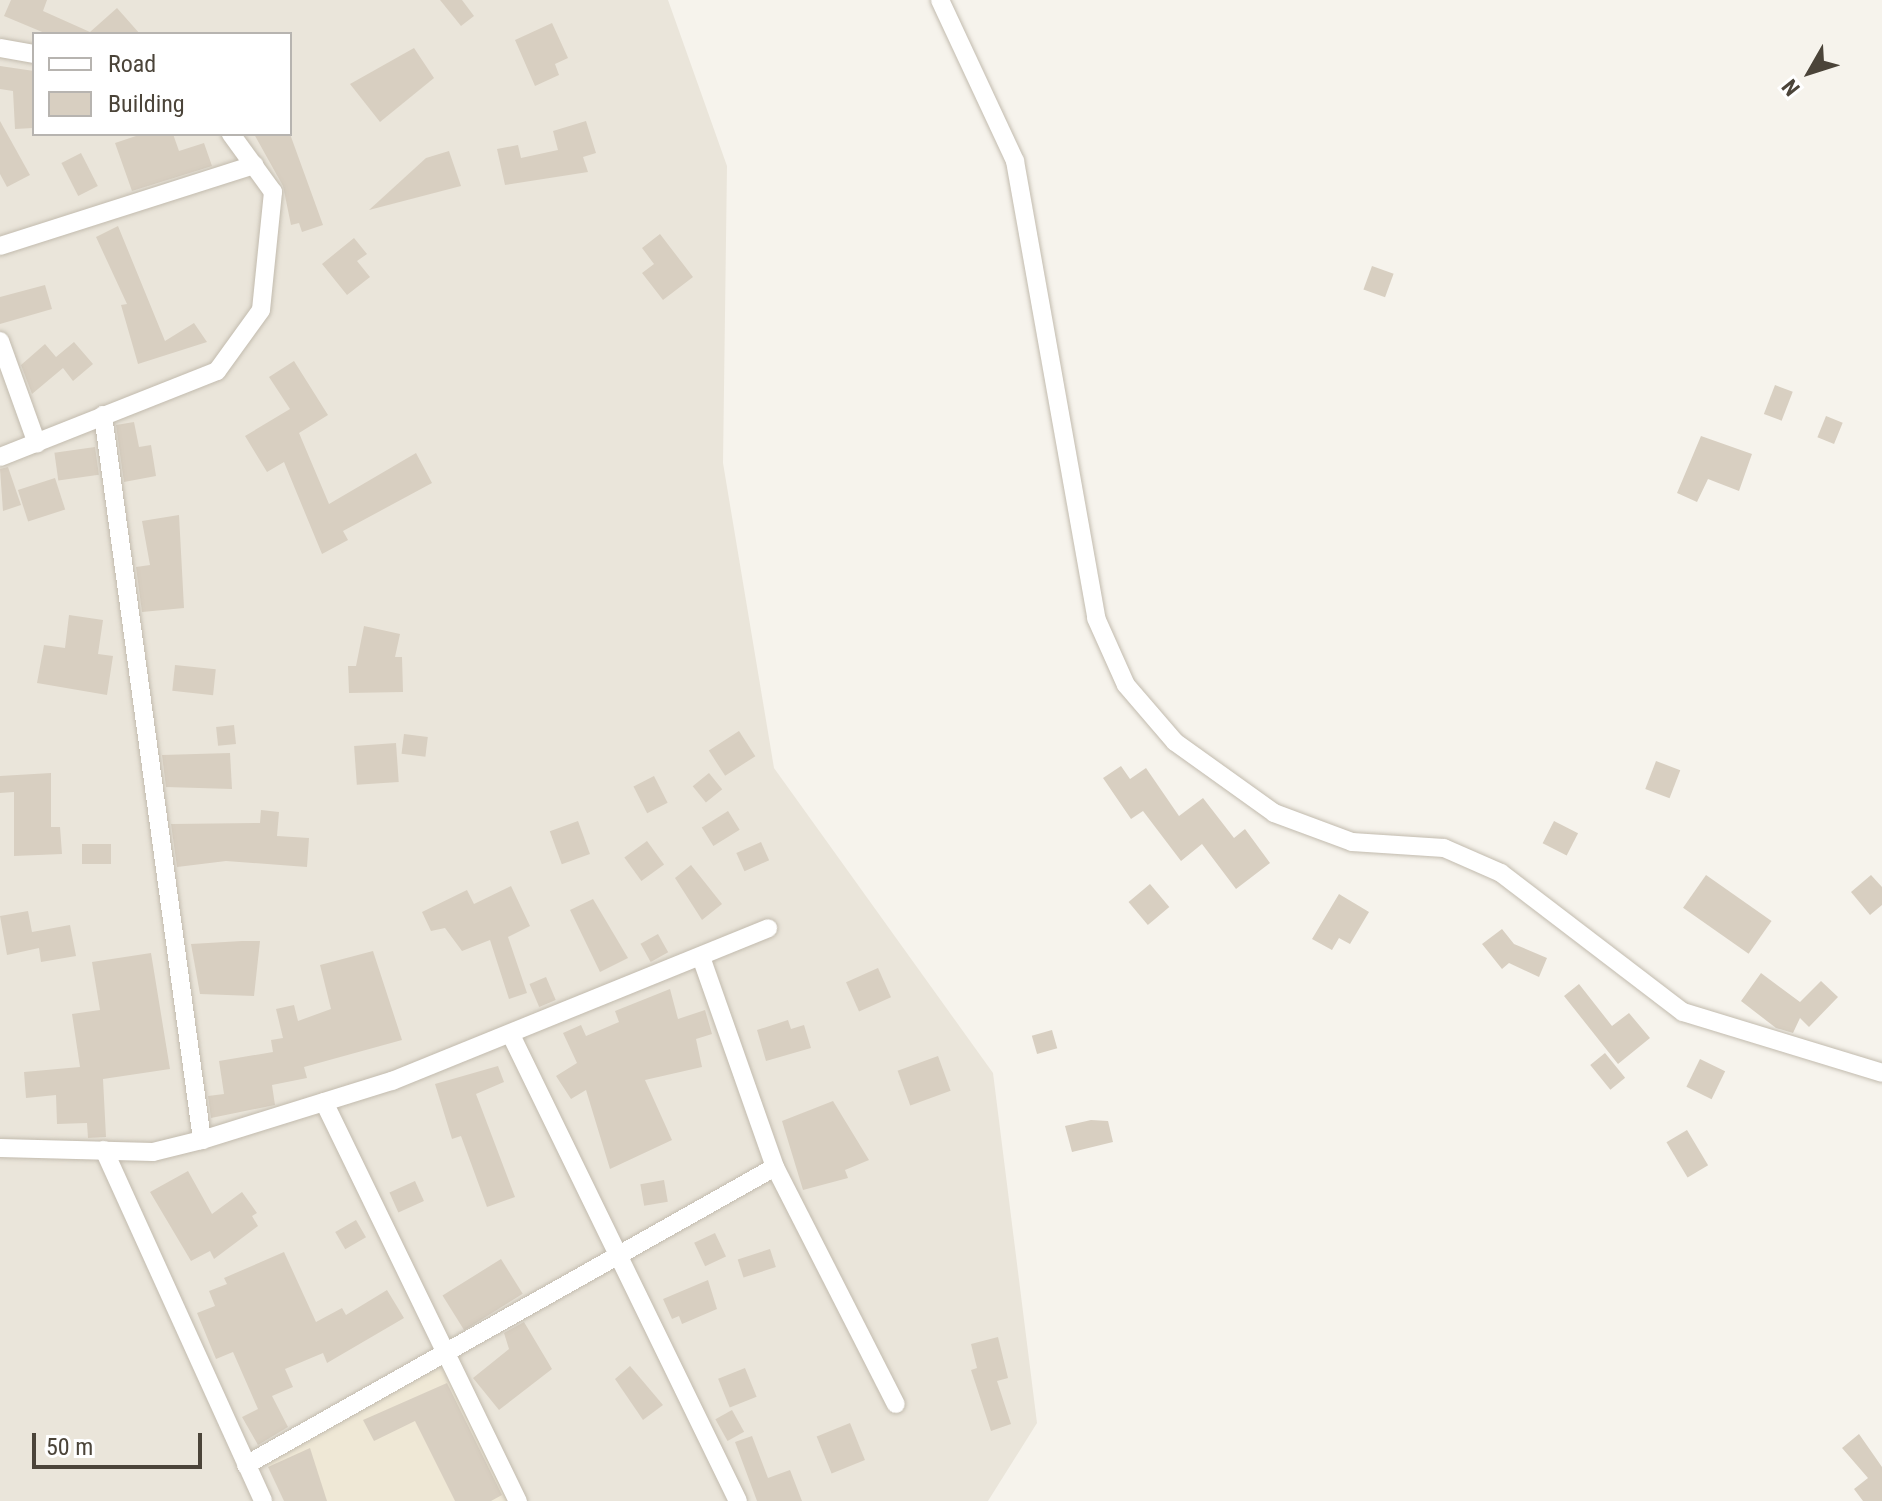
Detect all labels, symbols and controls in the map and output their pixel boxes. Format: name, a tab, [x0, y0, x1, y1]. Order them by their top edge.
legend	[32, 32, 292, 136]
north arrow	[1770, 32, 1850, 112]
text: Road	[108, 50, 156, 78]
text: N	[1777, 74, 1805, 101]
text: Building	[108, 90, 185, 118]
scale bar	[36, 1417, 206, 1467]
text: 50 m	[46, 1433, 93, 1461]

